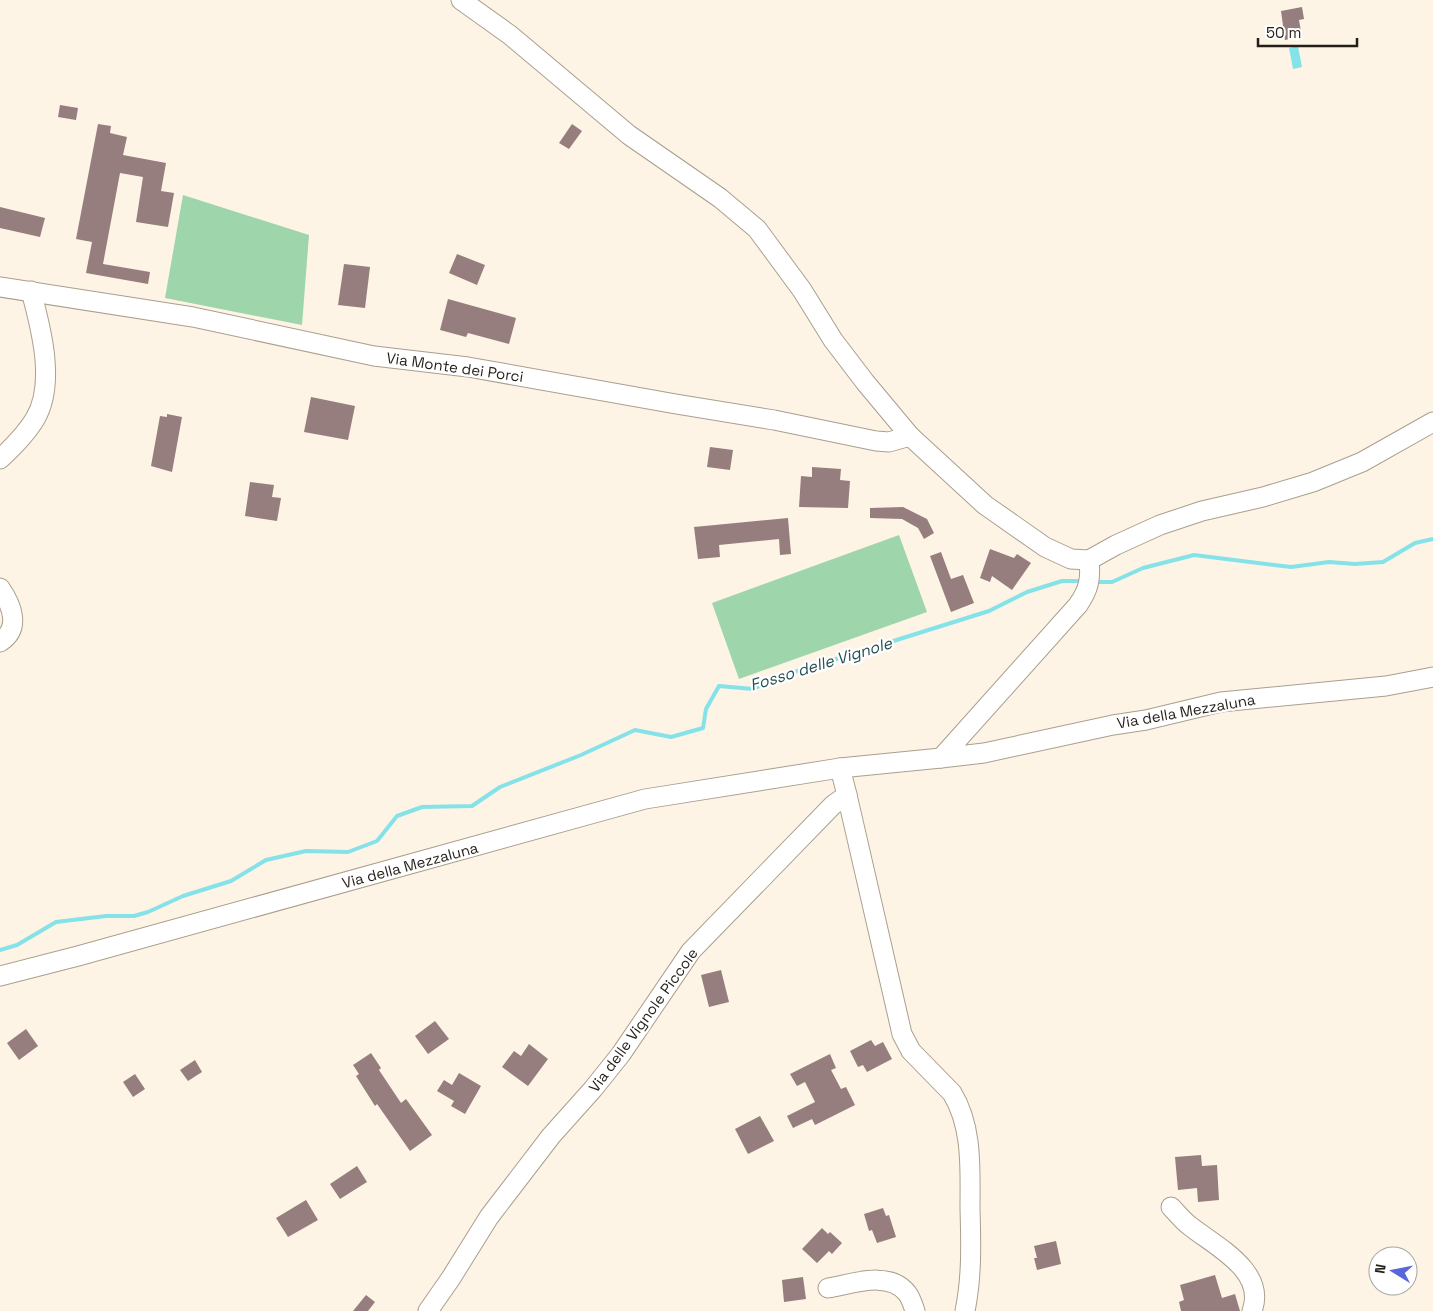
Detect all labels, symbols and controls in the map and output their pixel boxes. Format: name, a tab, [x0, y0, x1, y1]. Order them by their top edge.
scale bar	[1258, 15, 1357, 47]
text: 50 m	[1266, 23, 1301, 42]
street label: Via Monte dei Porci	[385, 348, 525, 386]
water label: Fosso delle Vignole	[747, 632, 895, 696]
street label: Via della Mezzaluna	[1115, 689, 1257, 733]
street label: Via della Mezzaluna	[340, 838, 481, 892]
street label: Via delle Vignole Piccole	[584, 944, 702, 1096]
north arrow	[1368, 1246, 1418, 1296]
text: N	[1371, 1263, 1390, 1275]

